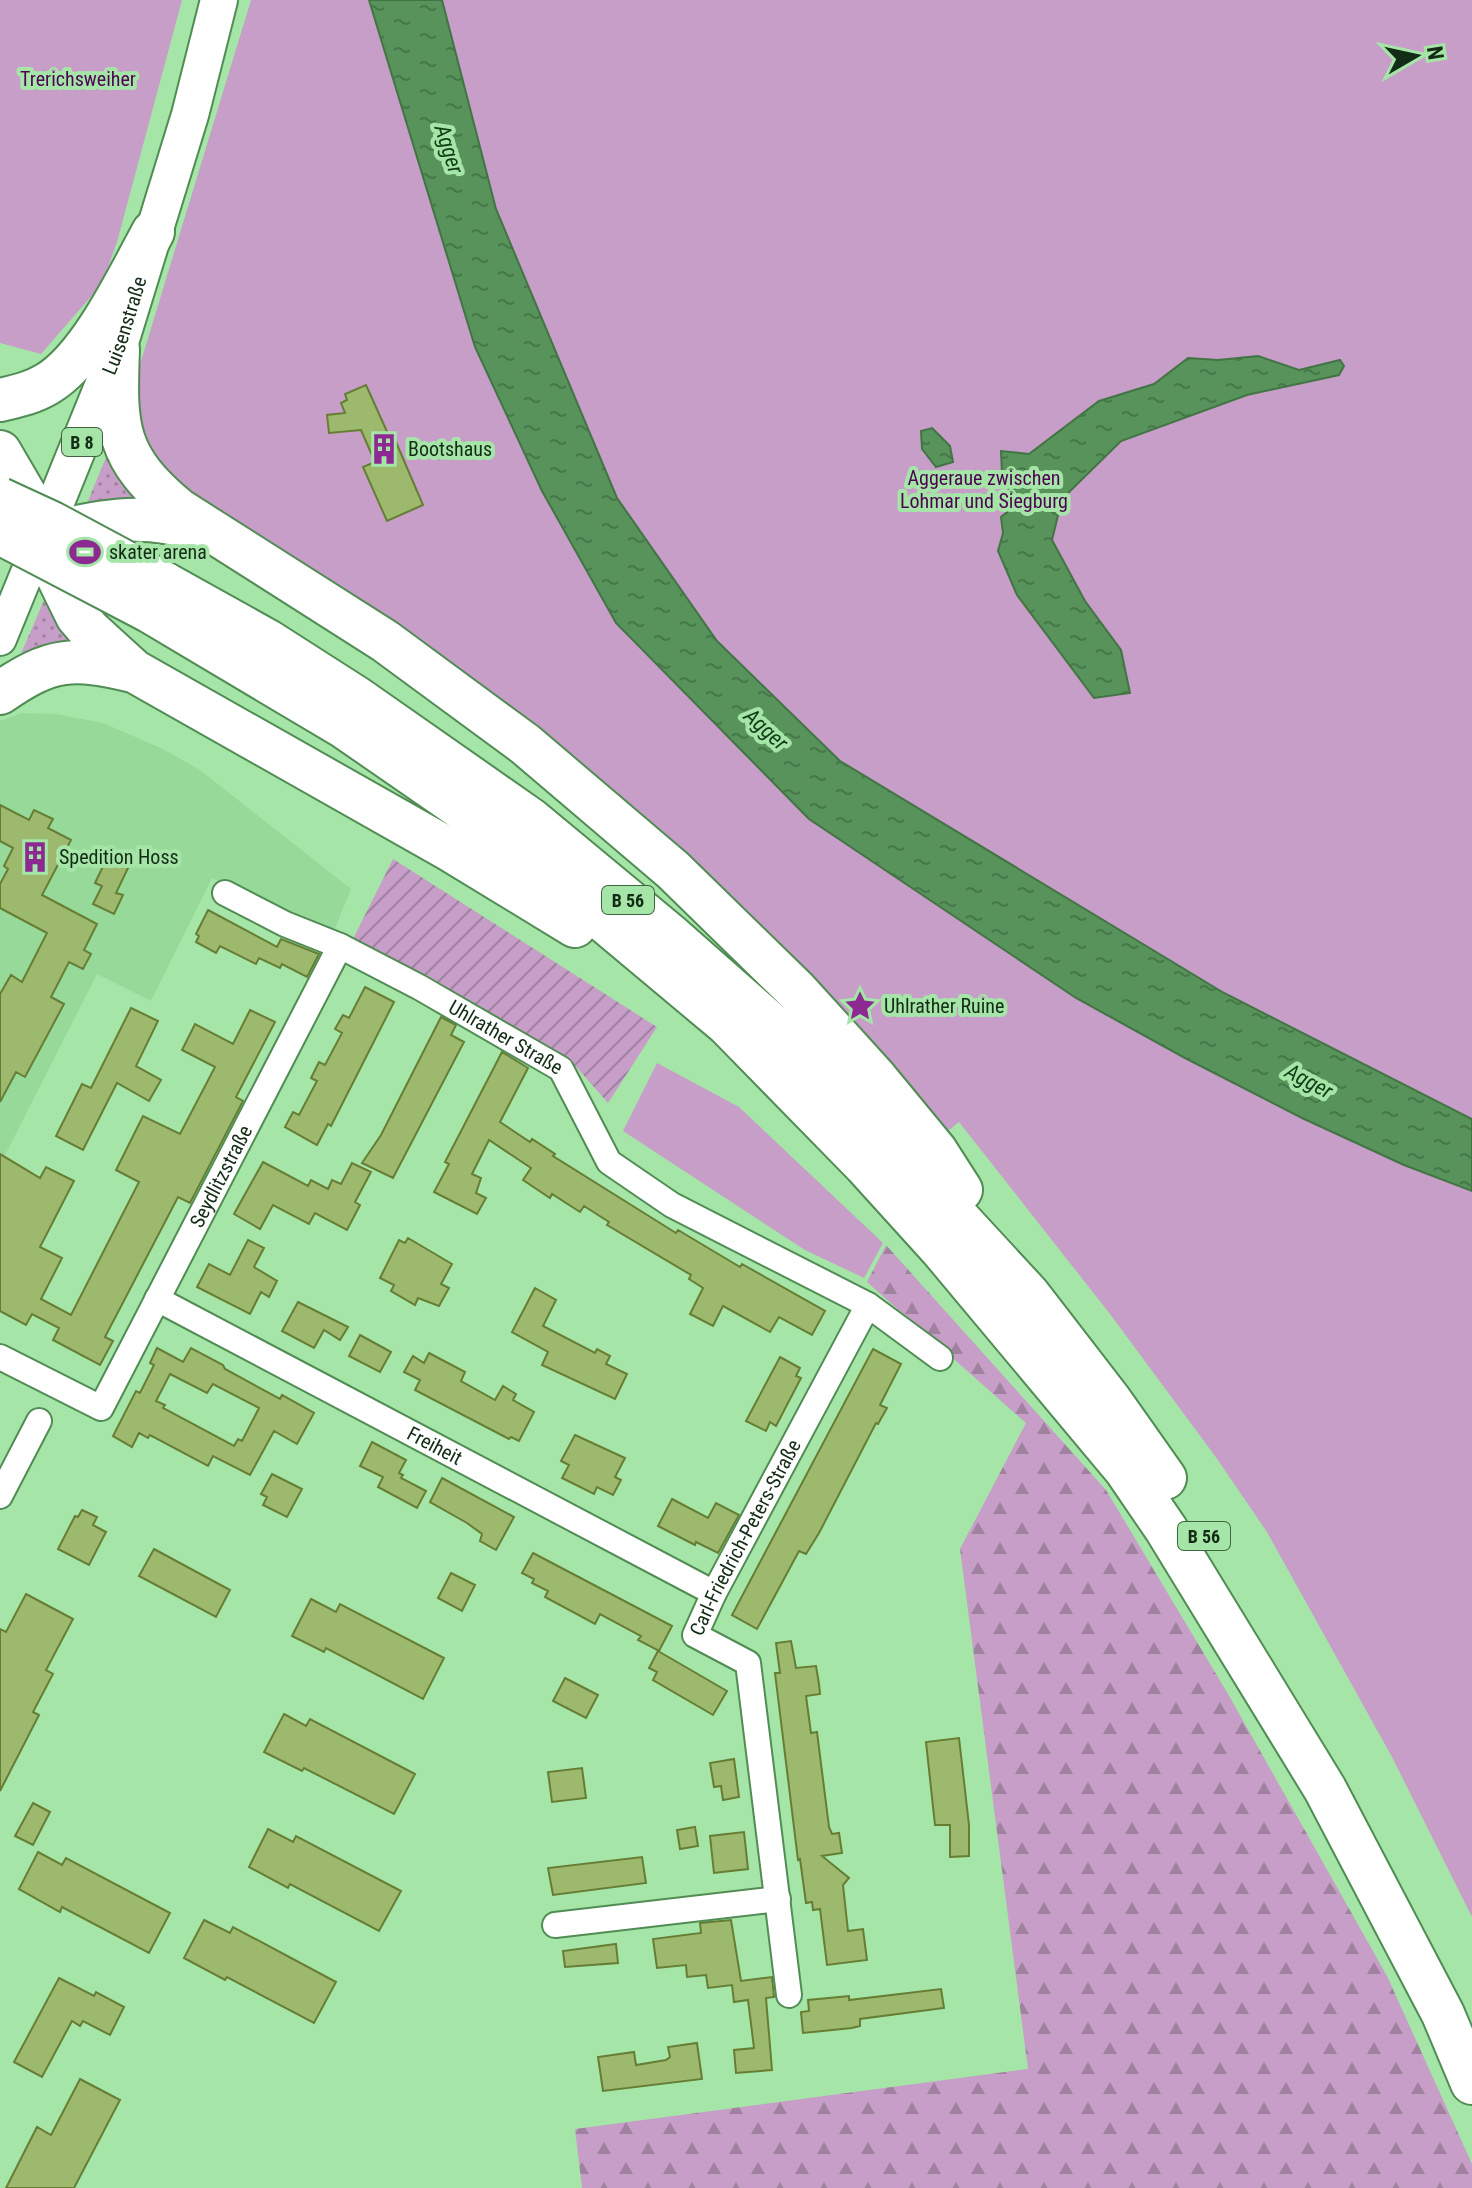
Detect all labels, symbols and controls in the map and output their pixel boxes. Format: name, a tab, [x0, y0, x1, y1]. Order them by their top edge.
north arrow	[1376, 16, 1456, 96]
text: N	[1422, 44, 1449, 62]
park label: Trerichsweiher	[20, 67, 136, 91]
water label: Agger	[429, 120, 469, 177]
street label: Luisenstraße	[97, 274, 152, 378]
road number: B 8	[62, 428, 102, 456]
building icon: Bootshaus	[367, 432, 401, 466]
place label: Bootshaus	[408, 437, 492, 461]
park label: Aggeraue zwischen Lohmar und Siegburg	[900, 466, 1068, 513]
sports icon: skater arena	[68, 535, 102, 569]
place label: skater arena	[109, 540, 207, 564]
water label: Agger	[738, 702, 793, 755]
building icon: Spedition Hoss	[18, 840, 52, 874]
place label: Spedition Hoss	[59, 845, 179, 869]
road number: B 56	[602, 886, 654, 914]
place icon: Uhlrather Ruine	[843, 989, 877, 1023]
place label: Uhlrather Ruine	[884, 994, 1004, 1018]
street label: Uhlrather Straße	[444, 995, 567, 1079]
water label: Agger	[1280, 1058, 1337, 1104]
street label: Seydlitzstraße	[185, 1121, 257, 1231]
street label: Freiheit	[403, 1421, 466, 1470]
street label: Carl-Friedrich-Peters-Straße	[684, 1435, 806, 1639]
road number: B 56	[1178, 1522, 1230, 1550]

